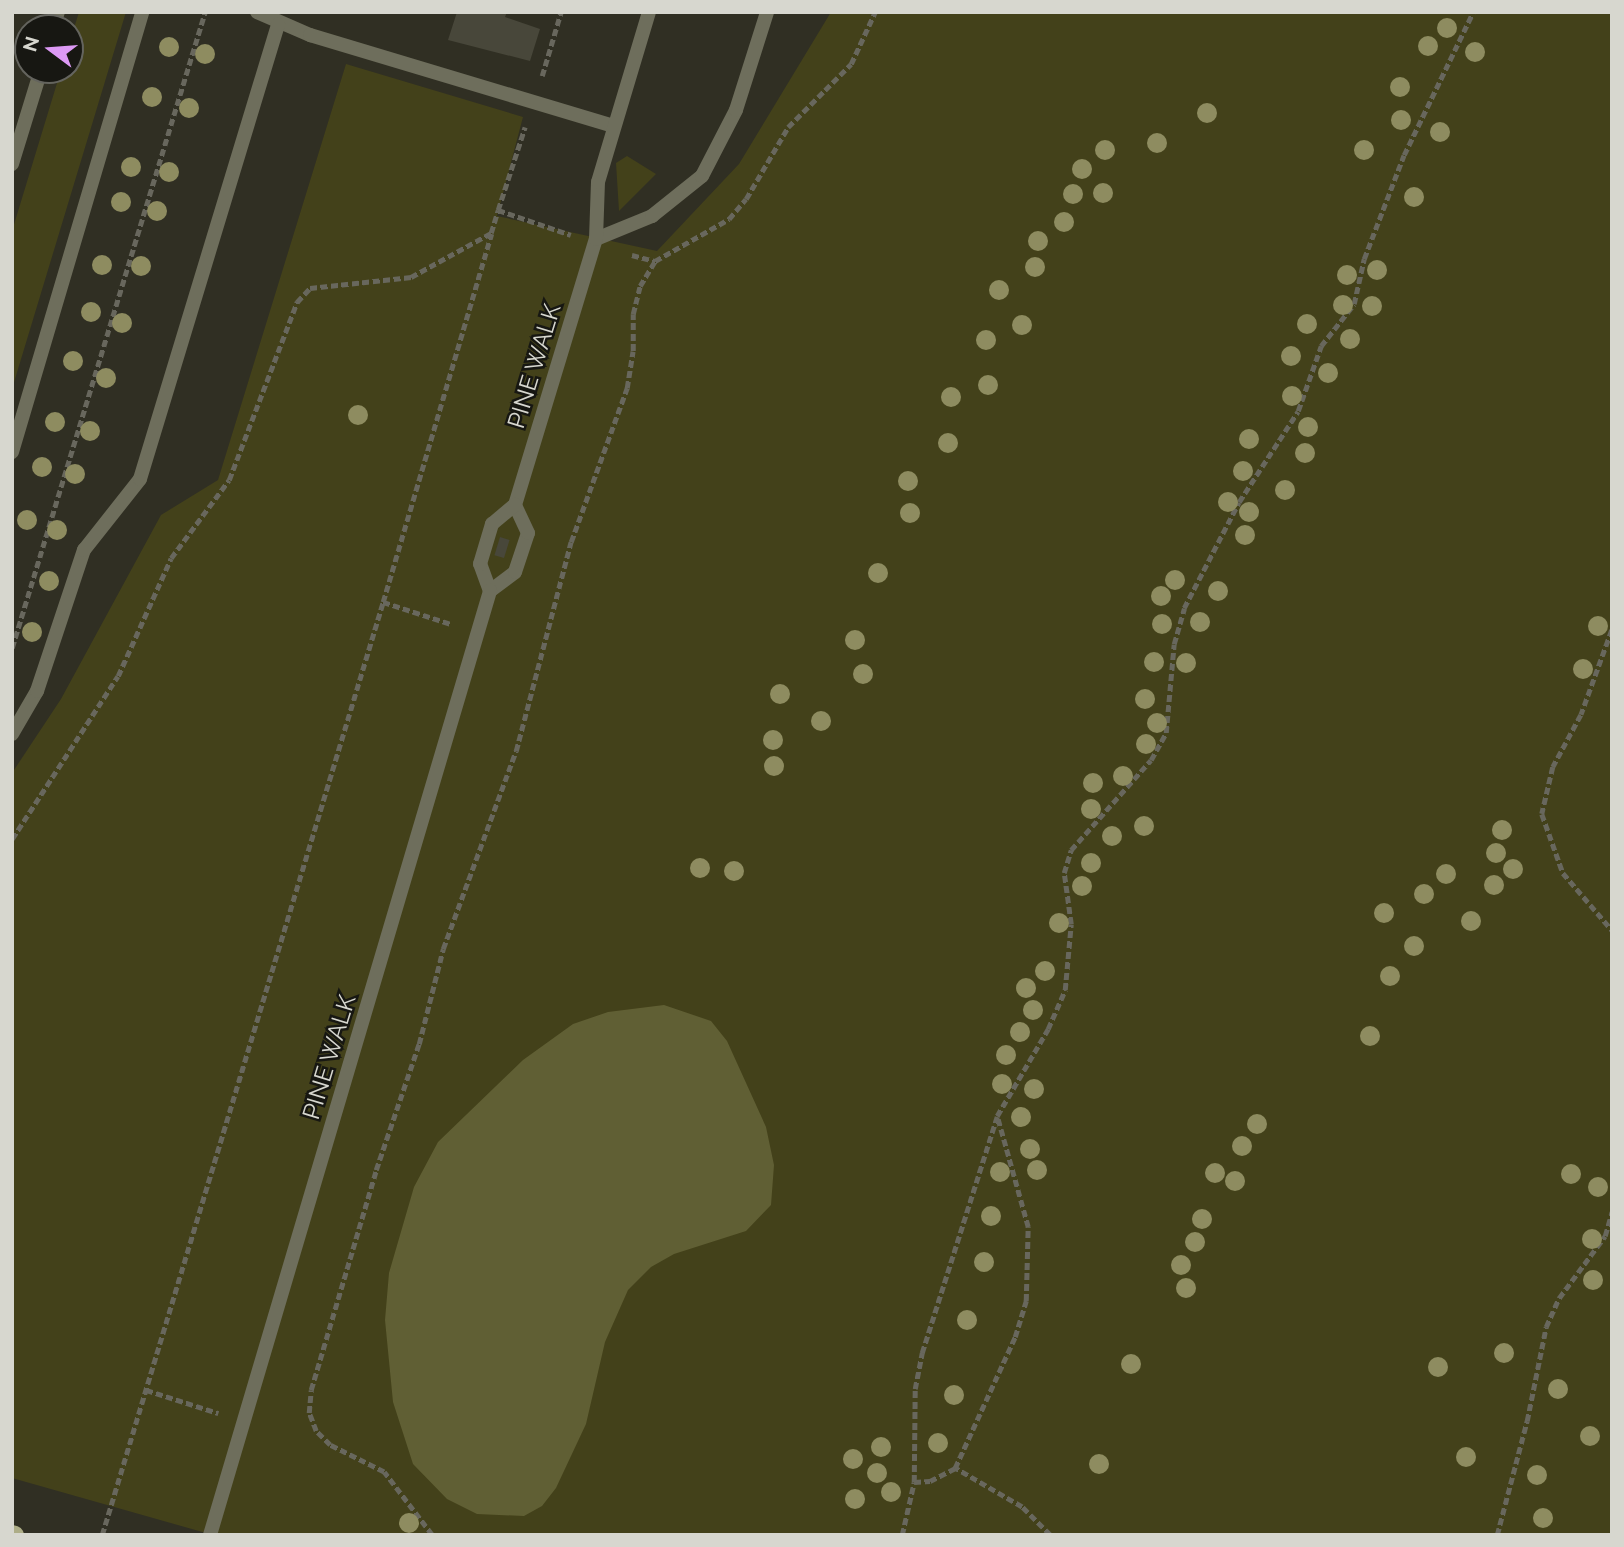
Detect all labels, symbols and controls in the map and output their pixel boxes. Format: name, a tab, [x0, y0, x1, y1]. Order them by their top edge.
north arrow	[14, 14, 84, 84]
text: N	[18, 34, 43, 54]
street label: PINE WALK	[501, 300, 567, 432]
street label: PINE WALK	[296, 991, 362, 1123]

